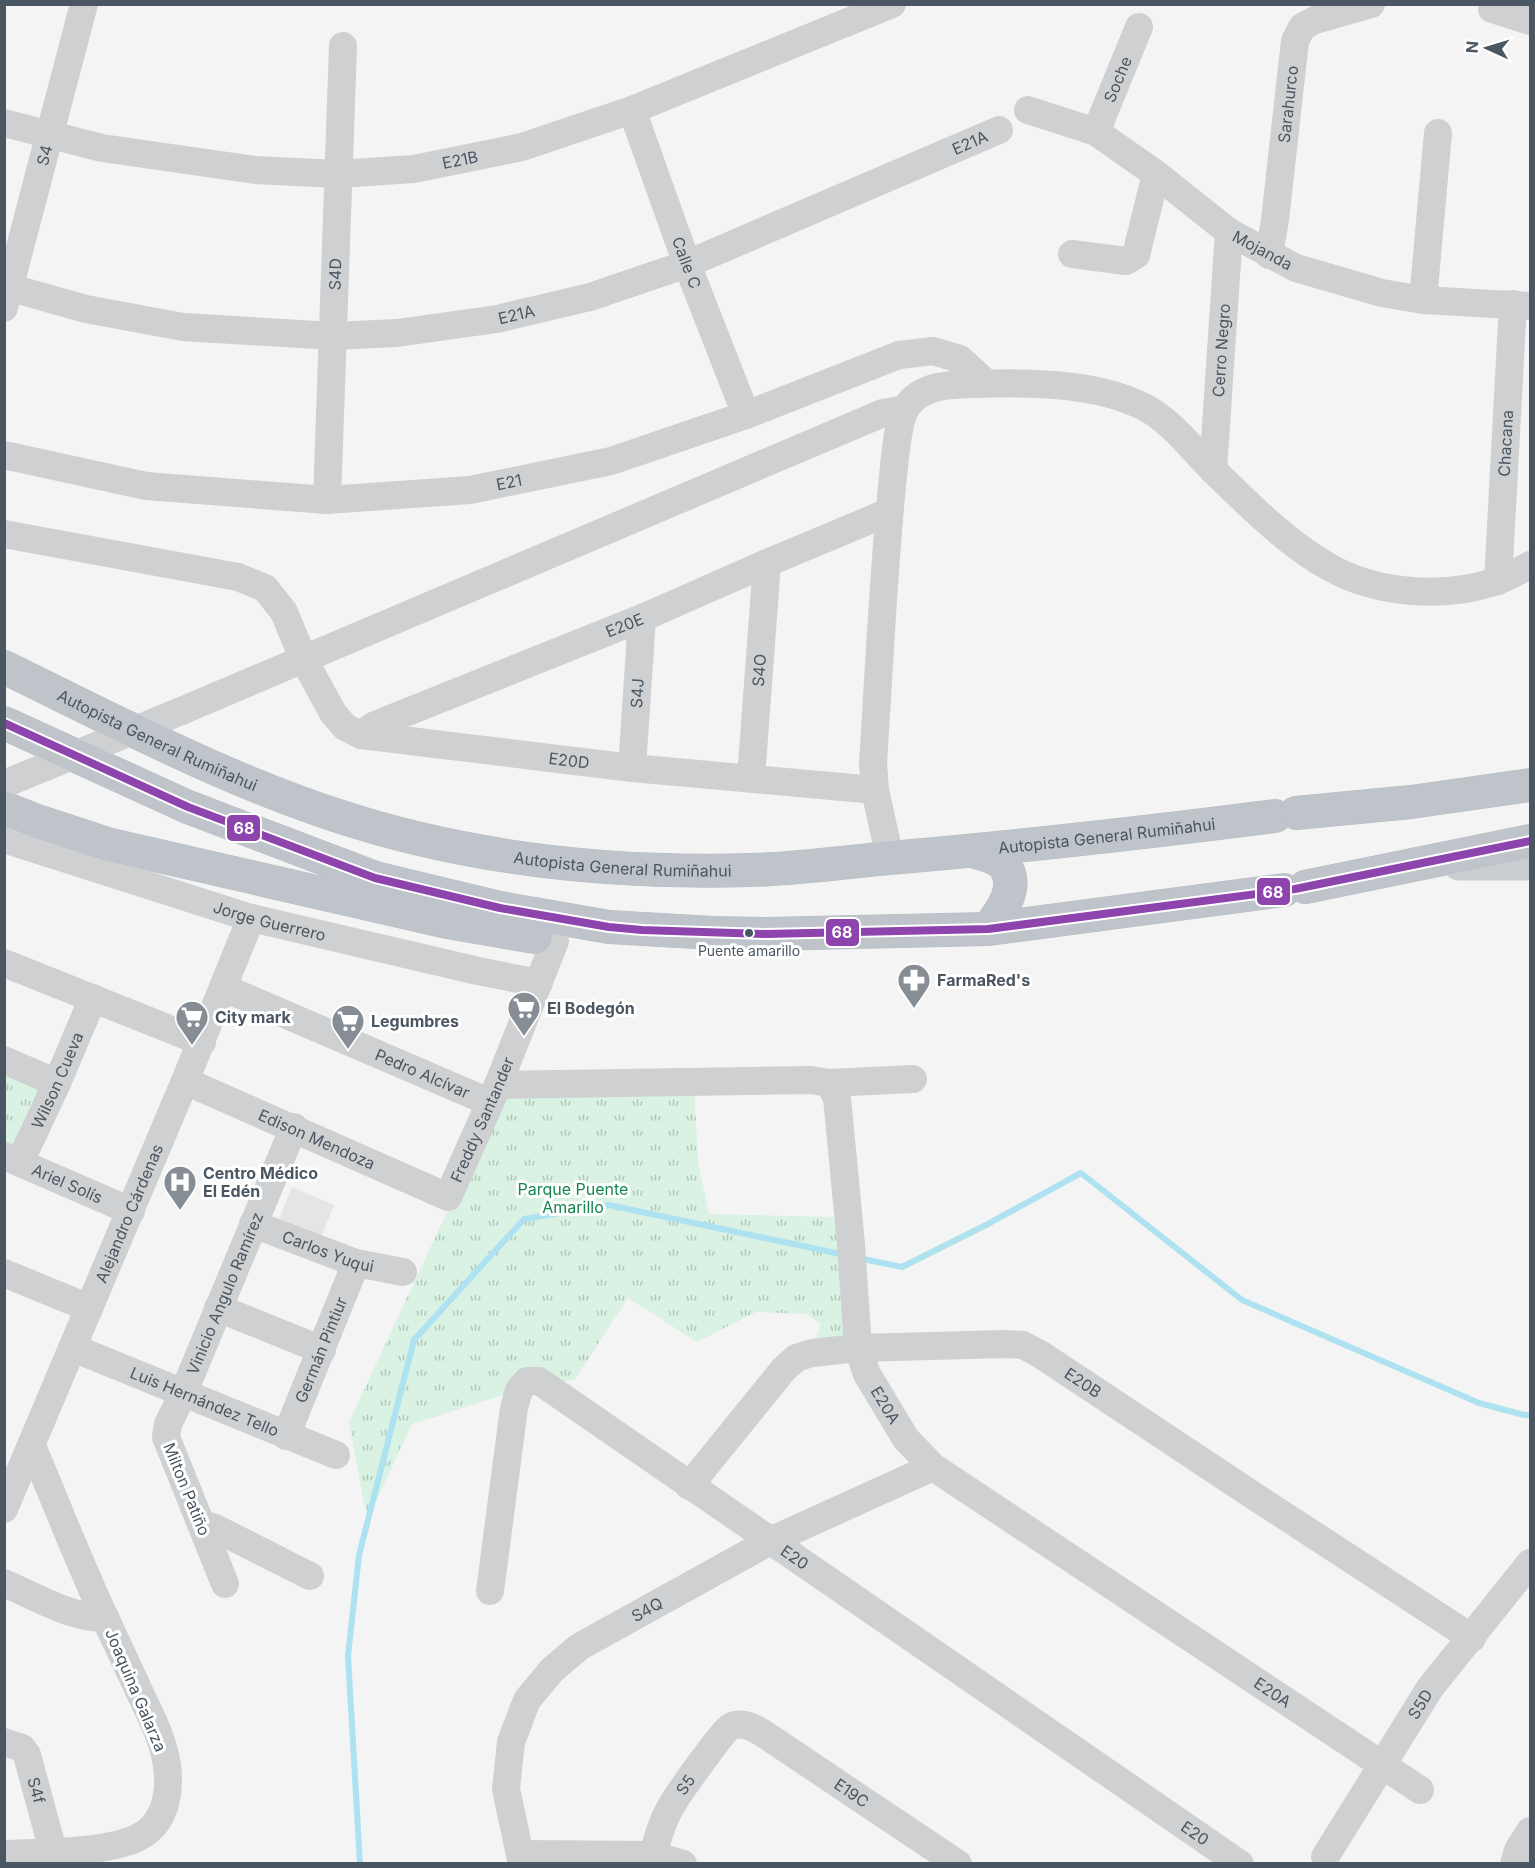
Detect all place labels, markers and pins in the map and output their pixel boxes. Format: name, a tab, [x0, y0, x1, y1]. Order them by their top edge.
marker: Puente amarillo	[743, 927, 755, 939]
place label: Puente amarillo	[698, 942, 800, 959]
pharmacy icon: FarmaRed's	[896, 962, 932, 1009]
place label: FarmaRed's	[937, 970, 1030, 990]
supermarket icon: El Bodegón	[506, 990, 542, 1037]
place label: El Bodegón	[547, 998, 635, 1018]
supermarket icon: City mark	[174, 999, 210, 1046]
supermarket icon: Legumbres	[330, 1003, 366, 1050]
place label: City mark	[215, 1007, 291, 1027]
place label: Legumbres	[371, 1011, 459, 1031]
place label: Centro Médico El Edén	[203, 1163, 318, 1201]
hospital icon: Centro Médico El Edén	[162, 1164, 198, 1211]

